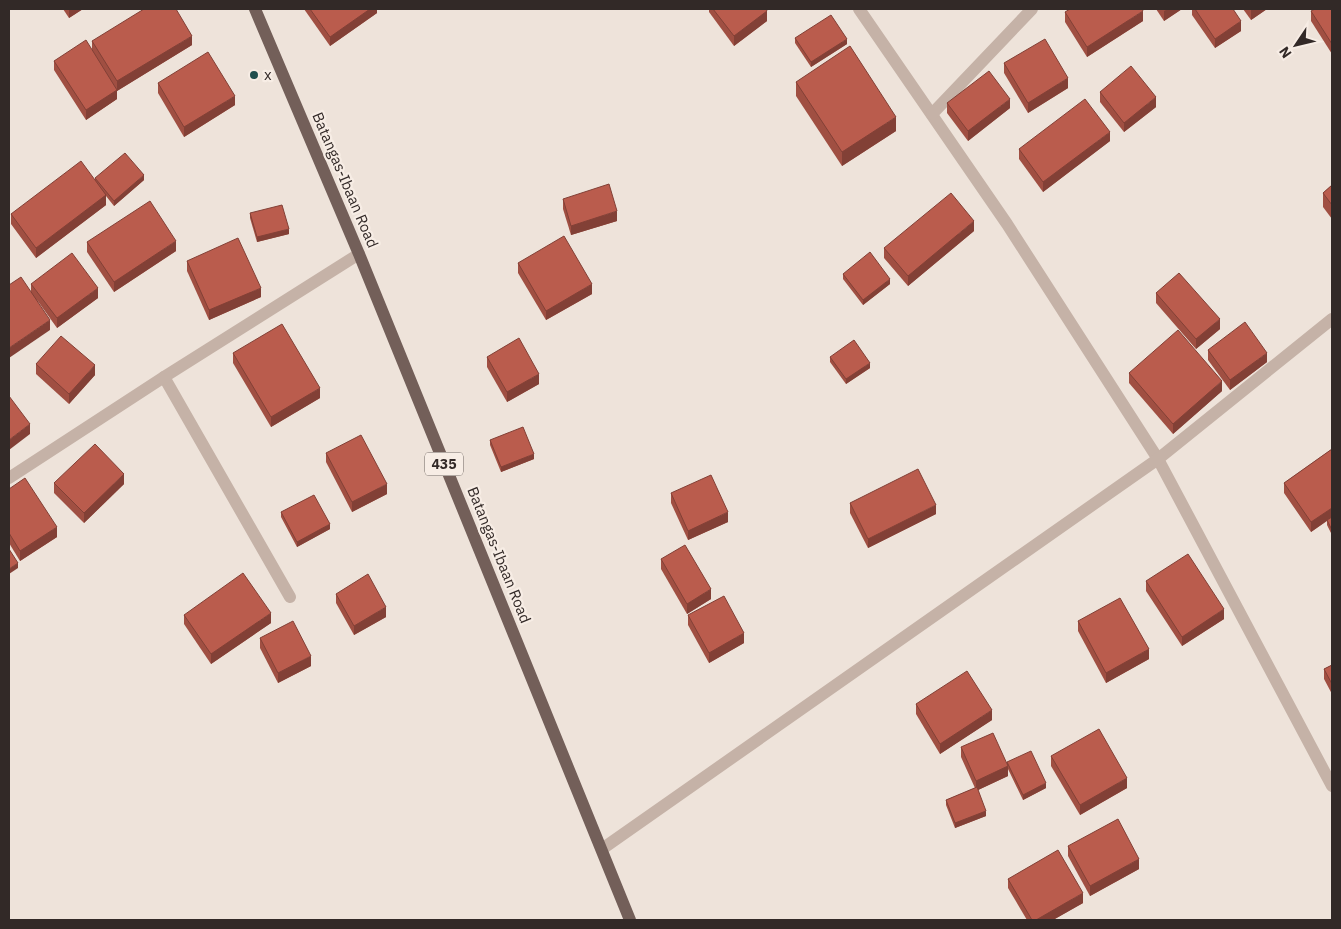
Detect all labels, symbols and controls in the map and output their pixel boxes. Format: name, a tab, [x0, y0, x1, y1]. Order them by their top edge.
north arrow	[1271, 20, 1321, 70]
text: N	[1275, 43, 1296, 62]
place label: x	[264, 65, 272, 84]
marker: x	[248, 69, 260, 81]
street label: Batangas-Ibaan Road	[308, 109, 383, 250]
road number: 435	[425, 452, 463, 476]
street label: Batangas-Ibaan Road	[463, 484, 536, 626]

